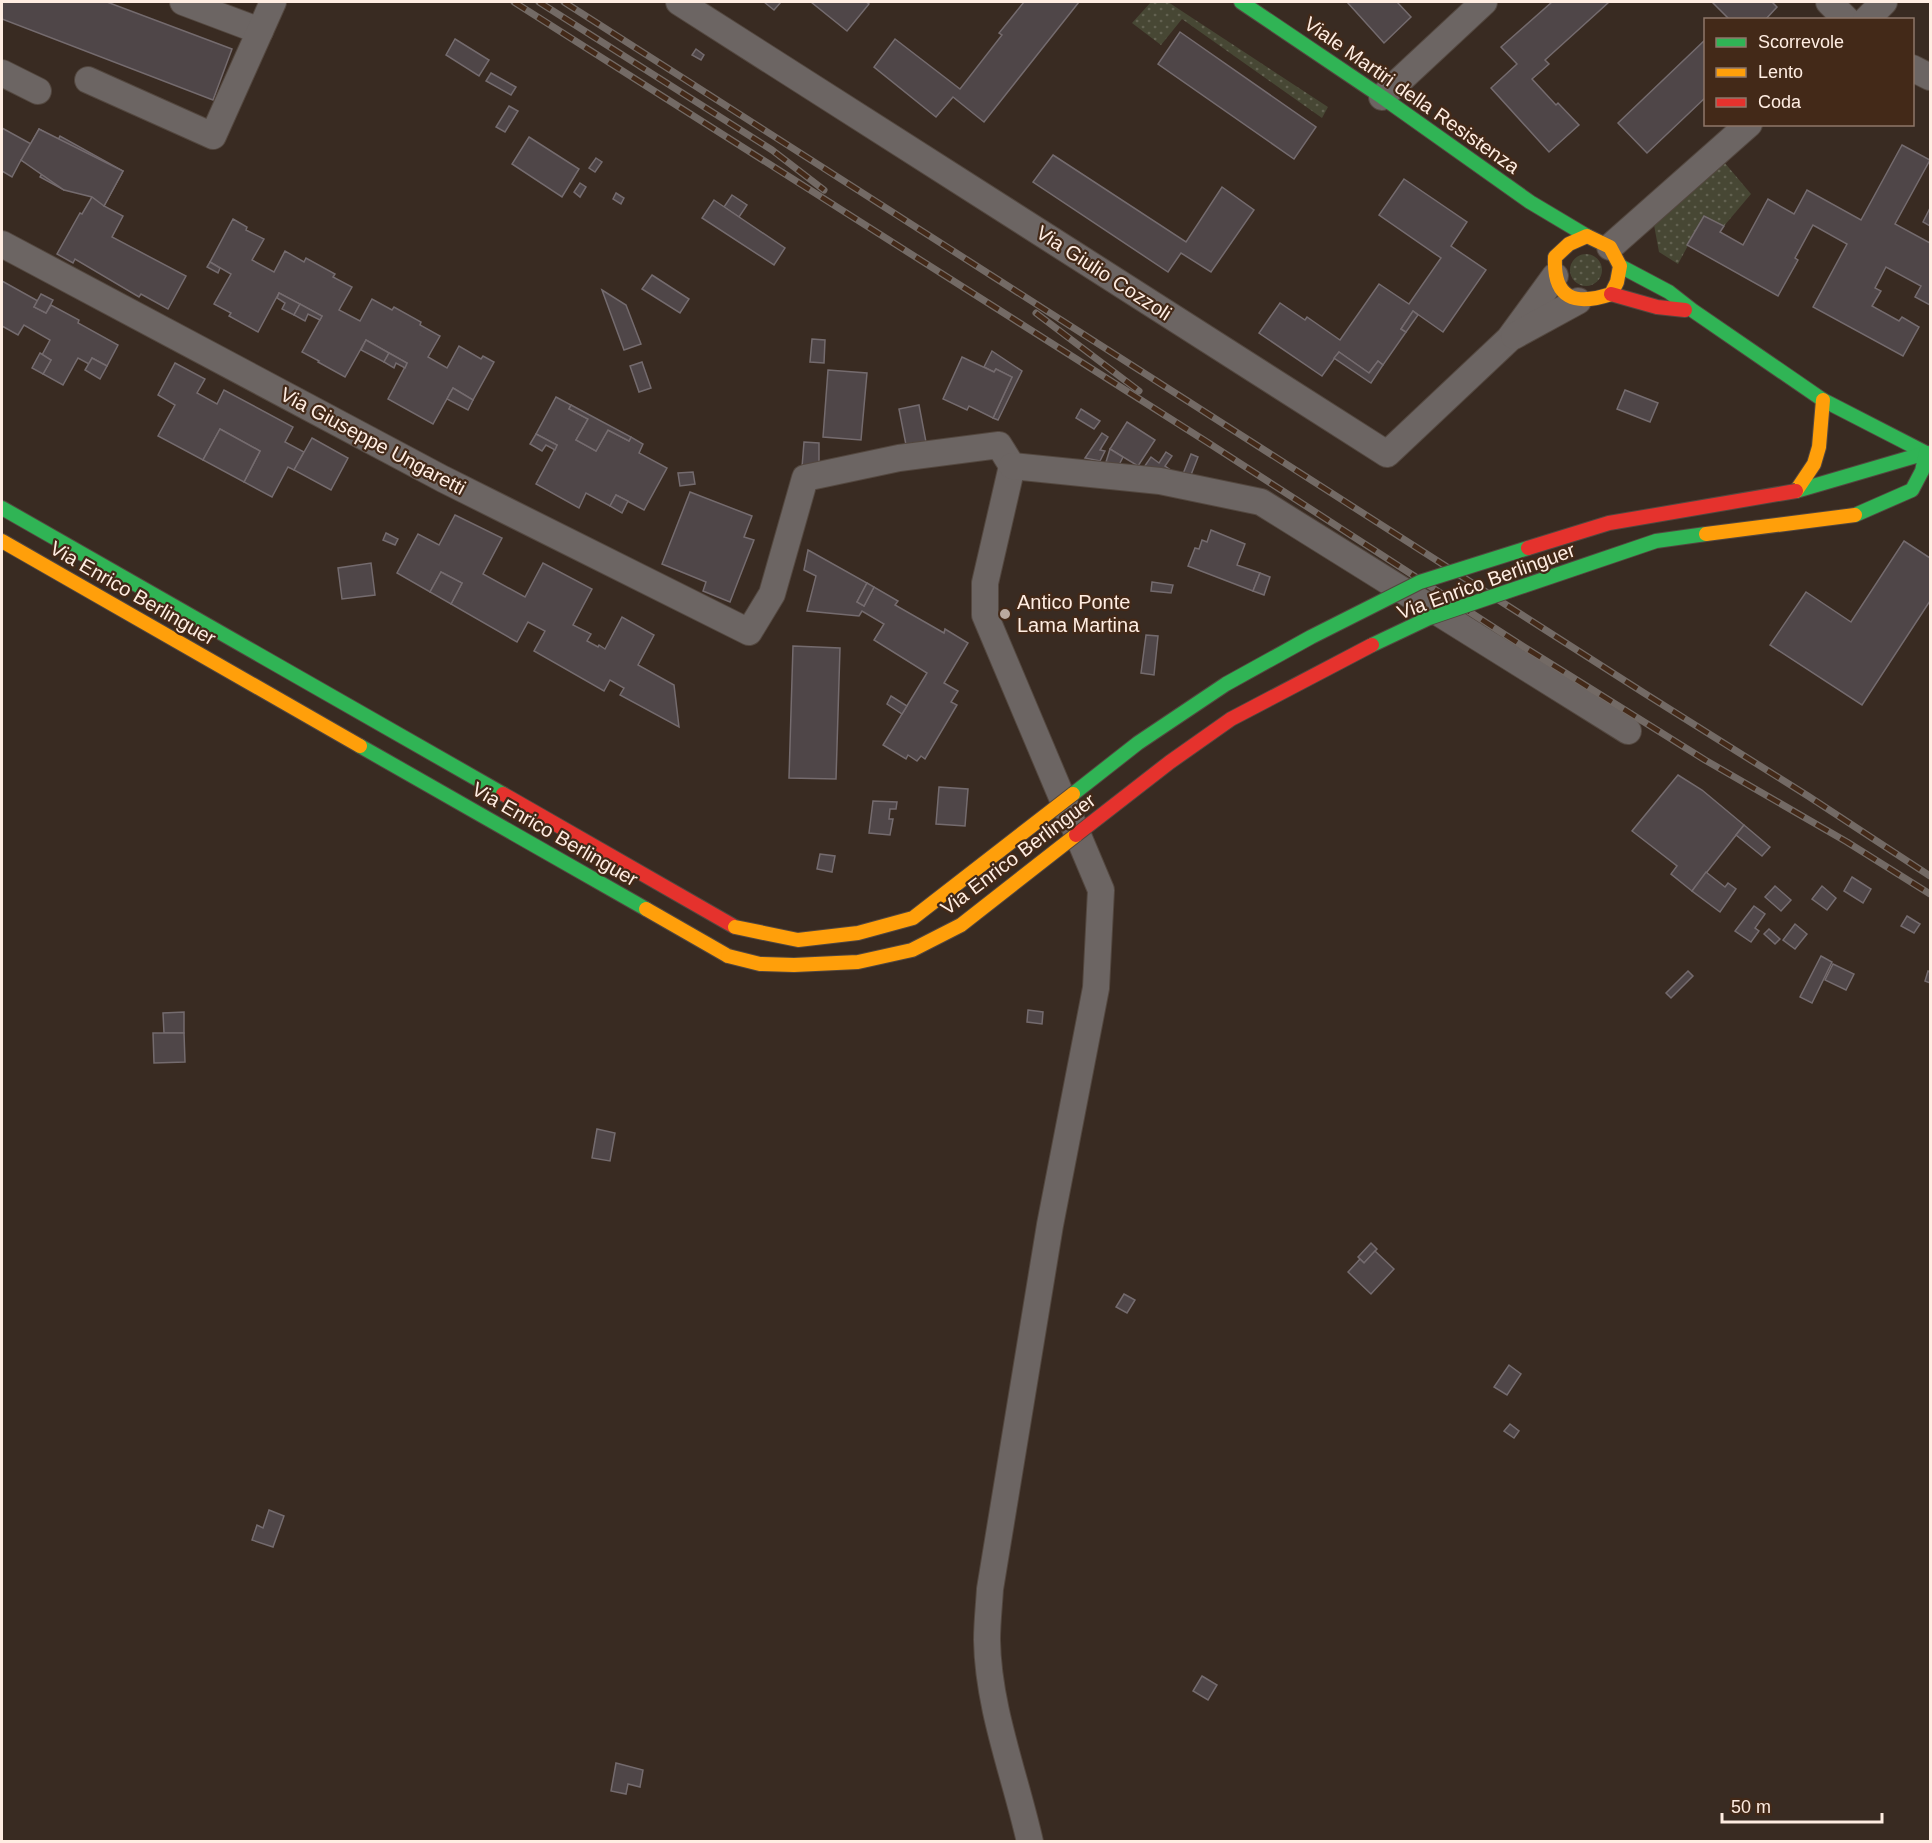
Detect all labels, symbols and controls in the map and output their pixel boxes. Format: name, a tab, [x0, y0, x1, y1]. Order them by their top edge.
street label: Viale Martiri della Resistenza	[1300, 12, 1524, 178]
legend	[1704, 18, 1914, 126]
text: Scorrevole	[1758, 32, 1844, 52]
text: Lento	[1758, 62, 1803, 82]
text: Coda	[1758, 92, 1802, 112]
street label: Via Giulio Cozzoli	[1032, 221, 1176, 325]
street label: Via Giuseppe Ungaretti	[277, 383, 469, 499]
street label: Via Enrico Berlinguer	[46, 537, 220, 650]
street label: Via Enrico Berlinguer	[1394, 538, 1578, 623]
place label: Antico Ponte Lama Martina	[1017, 591, 1140, 636]
marker: Antico Ponte Lama Martina	[998, 607, 1012, 621]
street label: Via Enrico Berlinguer	[468, 778, 642, 891]
street label: Via Enrico Berlinguer	[937, 789, 1100, 919]
scale bar	[1722, 1786, 1882, 1824]
text: 50 m	[1731, 1797, 1771, 1817]

